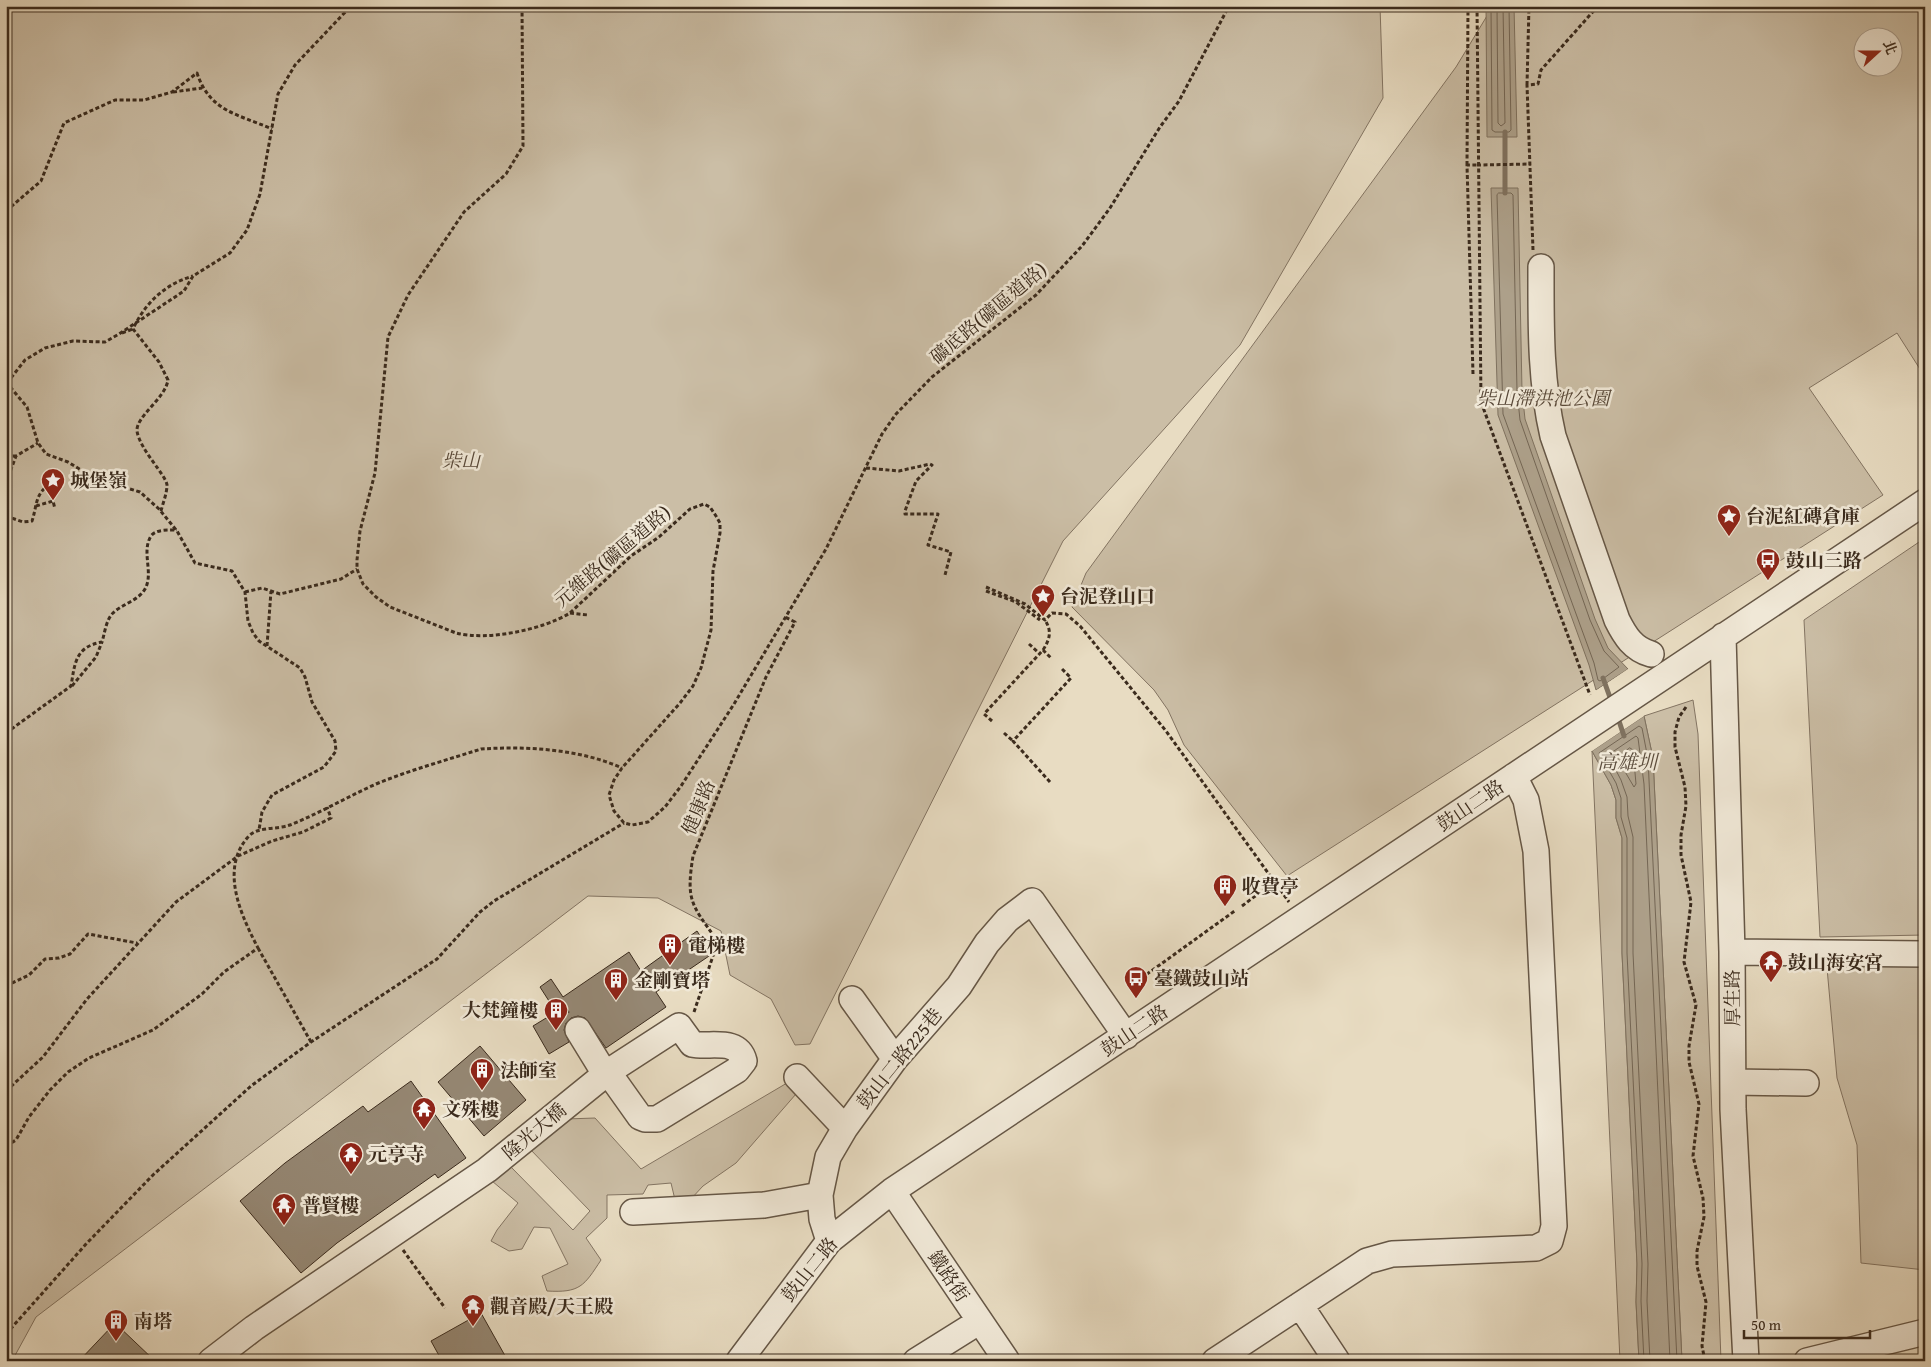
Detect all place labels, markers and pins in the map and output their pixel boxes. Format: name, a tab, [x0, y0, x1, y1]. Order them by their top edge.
place label: 城堡嶺	[70, 466, 127, 494]
place icon: 城堡嶺	[40, 467, 66, 501]
place label: 台泥紅磚倉庫	[1746, 502, 1860, 530]
place icon: 台泥紅磚倉庫	[1716, 503, 1742, 537]
place label: 鼓山三路	[1786, 546, 1862, 574]
bus stop icon: 鼓山三路	[1755, 547, 1781, 581]
place label: 台泥登山口	[1060, 582, 1155, 610]
place icon: 台泥登山口	[1030, 583, 1056, 617]
place label: 收費亭	[1242, 872, 1299, 900]
building icon: 收費亭	[1212, 873, 1238, 907]
place label: 電梯樓	[688, 931, 745, 959]
building icon: 電梯樓	[657, 932, 683, 966]
place label: 鼓山海安宮	[1788, 948, 1883, 976]
temple icon: 鼓山海安宮	[1758, 949, 1784, 983]
place label: 臺鐵鼓山站	[1154, 964, 1249, 992]
bus stop icon: 臺鐵鼓山站	[1123, 965, 1149, 999]
place label: 金剛寶塔	[634, 966, 711, 994]
building icon: 金剛寶塔	[603, 967, 629, 1001]
place label: 大梵鐘樓	[462, 996, 538, 1024]
building icon: 大梵鐘樓	[543, 997, 569, 1031]
place label: 法師室	[500, 1056, 557, 1084]
building icon: 法師室	[469, 1057, 495, 1091]
place label: 文殊樓	[442, 1095, 499, 1123]
temple icon: 文殊樓	[411, 1096, 437, 1130]
place label: 元亨寺	[368, 1140, 425, 1168]
temple icon: 元亨寺	[338, 1141, 364, 1175]
place label: 普賢樓	[302, 1191, 359, 1219]
temple icon: 普賢樓	[271, 1192, 297, 1226]
place label: 觀音殿/天王殿	[490, 1292, 614, 1320]
temple icon: 觀音殿/天王殿	[460, 1293, 486, 1327]
place label: 南塔	[134, 1307, 173, 1335]
building icon: 南塔	[103, 1308, 129, 1342]

